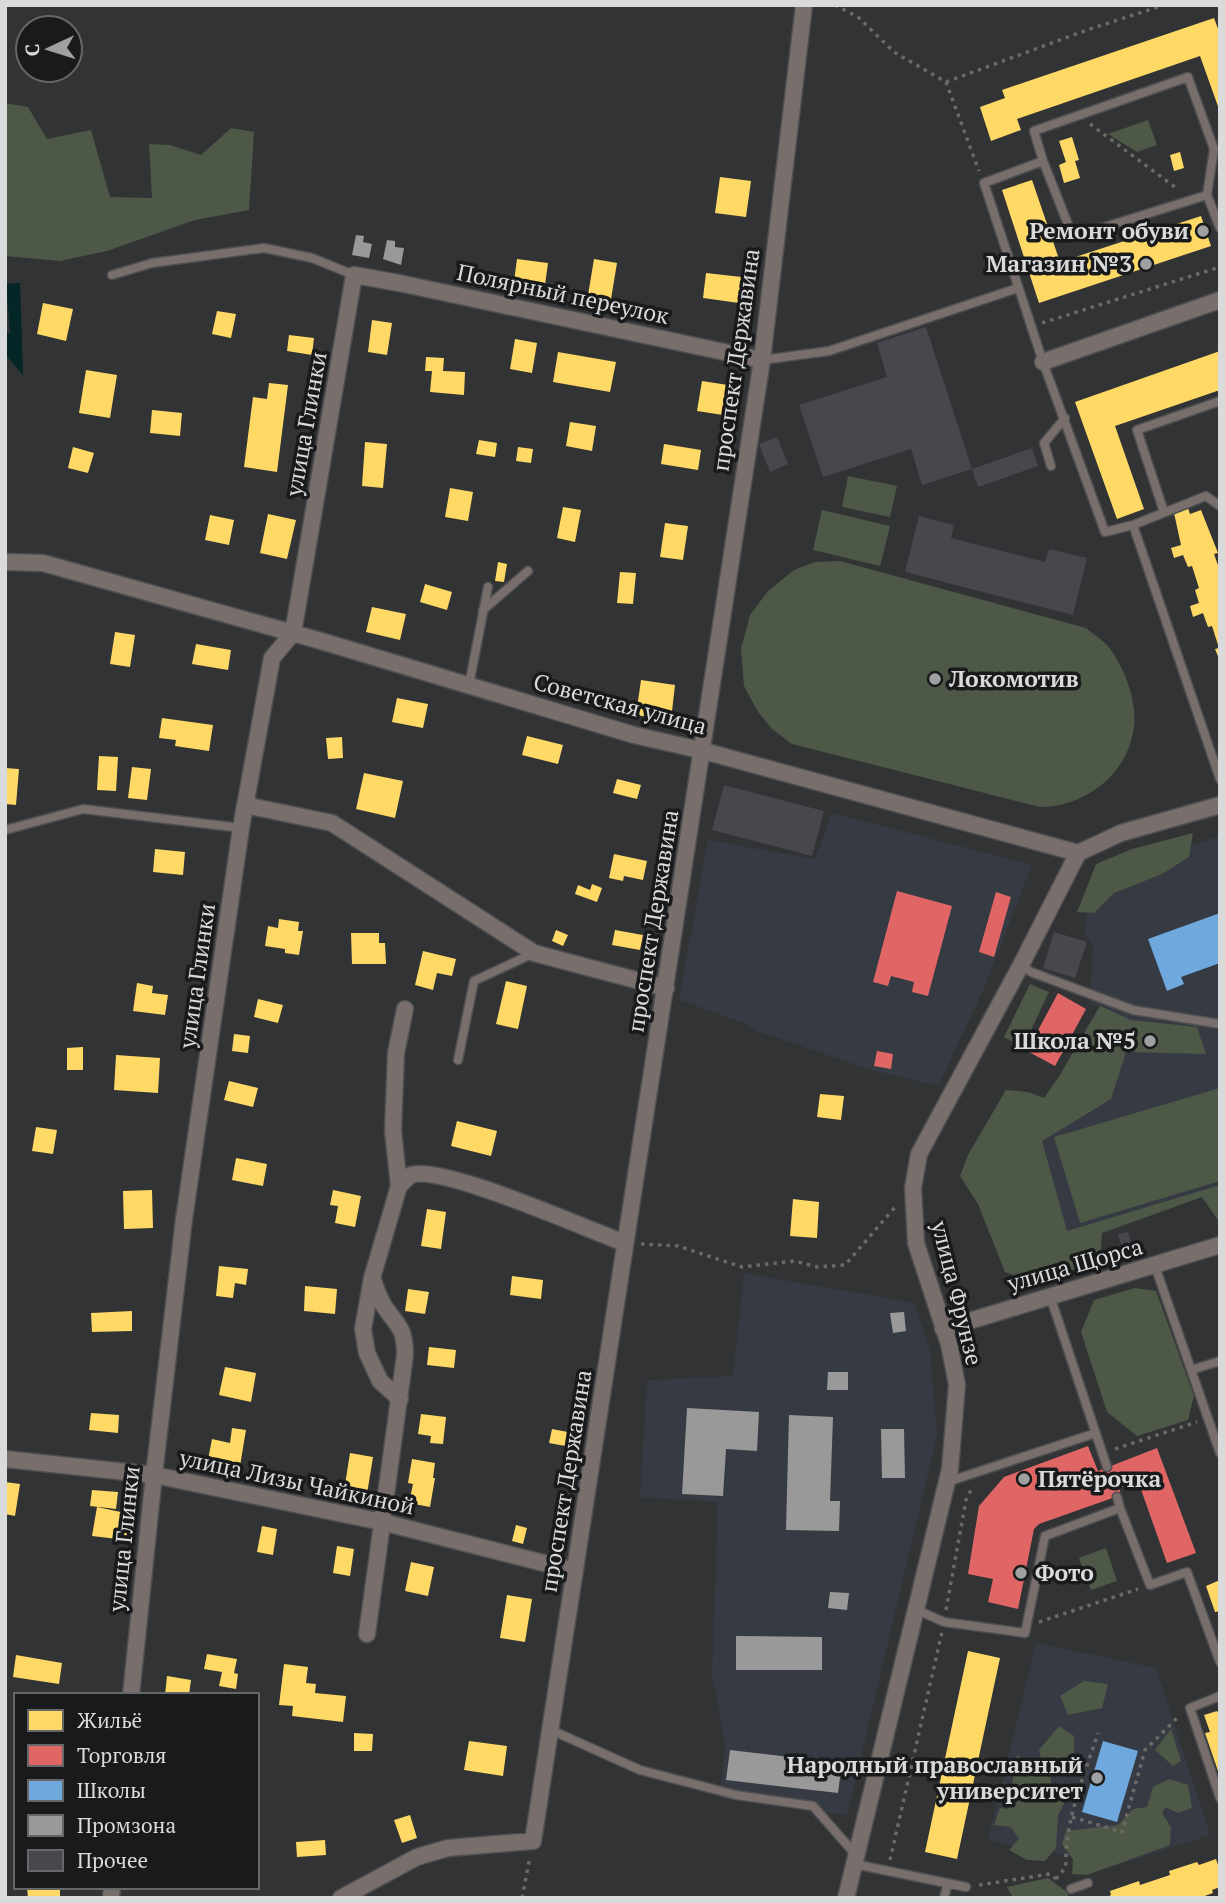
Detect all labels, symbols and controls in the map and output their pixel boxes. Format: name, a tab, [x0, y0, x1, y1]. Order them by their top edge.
north arrow	[14, 14, 84, 84]
text: С	[19, 43, 44, 57]
place label: Ремонт обуви	[1029, 215, 1189, 246]
marker: Ремонт обуви	[1195, 223, 1211, 239]
street label: проспект Державина	[705, 246, 767, 473]
place label: Магазин №3	[986, 248, 1132, 279]
street label: Полярный переулок	[454, 256, 672, 331]
marker: Магазин №3	[1138, 256, 1154, 272]
street label: улица Глинки	[277, 349, 333, 500]
place label: Локомотив	[948, 663, 1079, 694]
street label: Советская улица	[530, 666, 710, 742]
marker: Локомотив	[927, 671, 943, 687]
street label: проспект Державина	[620, 807, 685, 1034]
street label: улица Глинки	[171, 901, 222, 1052]
place label: Школа №5	[1014, 1025, 1136, 1056]
marker: Школа №5	[1142, 1033, 1158, 1049]
street label: улица Фрунзе	[924, 1216, 990, 1368]
street label: улица Щорса	[1003, 1230, 1146, 1299]
street label: проспект Державина	[533, 1367, 598, 1594]
street label: улица Лизы Чайкиной	[176, 1441, 417, 1522]
place label: Пятёрочка	[1038, 1463, 1161, 1494]
street label: улица Глинки	[100, 1465, 147, 1614]
marker: Пятёрочка	[1016, 1471, 1032, 1487]
place label: Фото	[1035, 1557, 1094, 1588]
marker: Фото	[1013, 1565, 1029, 1581]
legend	[14, 1693, 259, 1889]
text: Жильё	[77, 1706, 142, 1734]
text: Торговля	[77, 1741, 166, 1769]
place label: Народный православный университет	[787, 1749, 1084, 1806]
marker: Народный православный университет	[1089, 1770, 1105, 1786]
text: Школы	[77, 1776, 146, 1804]
text: Промзона	[77, 1811, 176, 1839]
text: Прочее	[77, 1846, 148, 1874]

